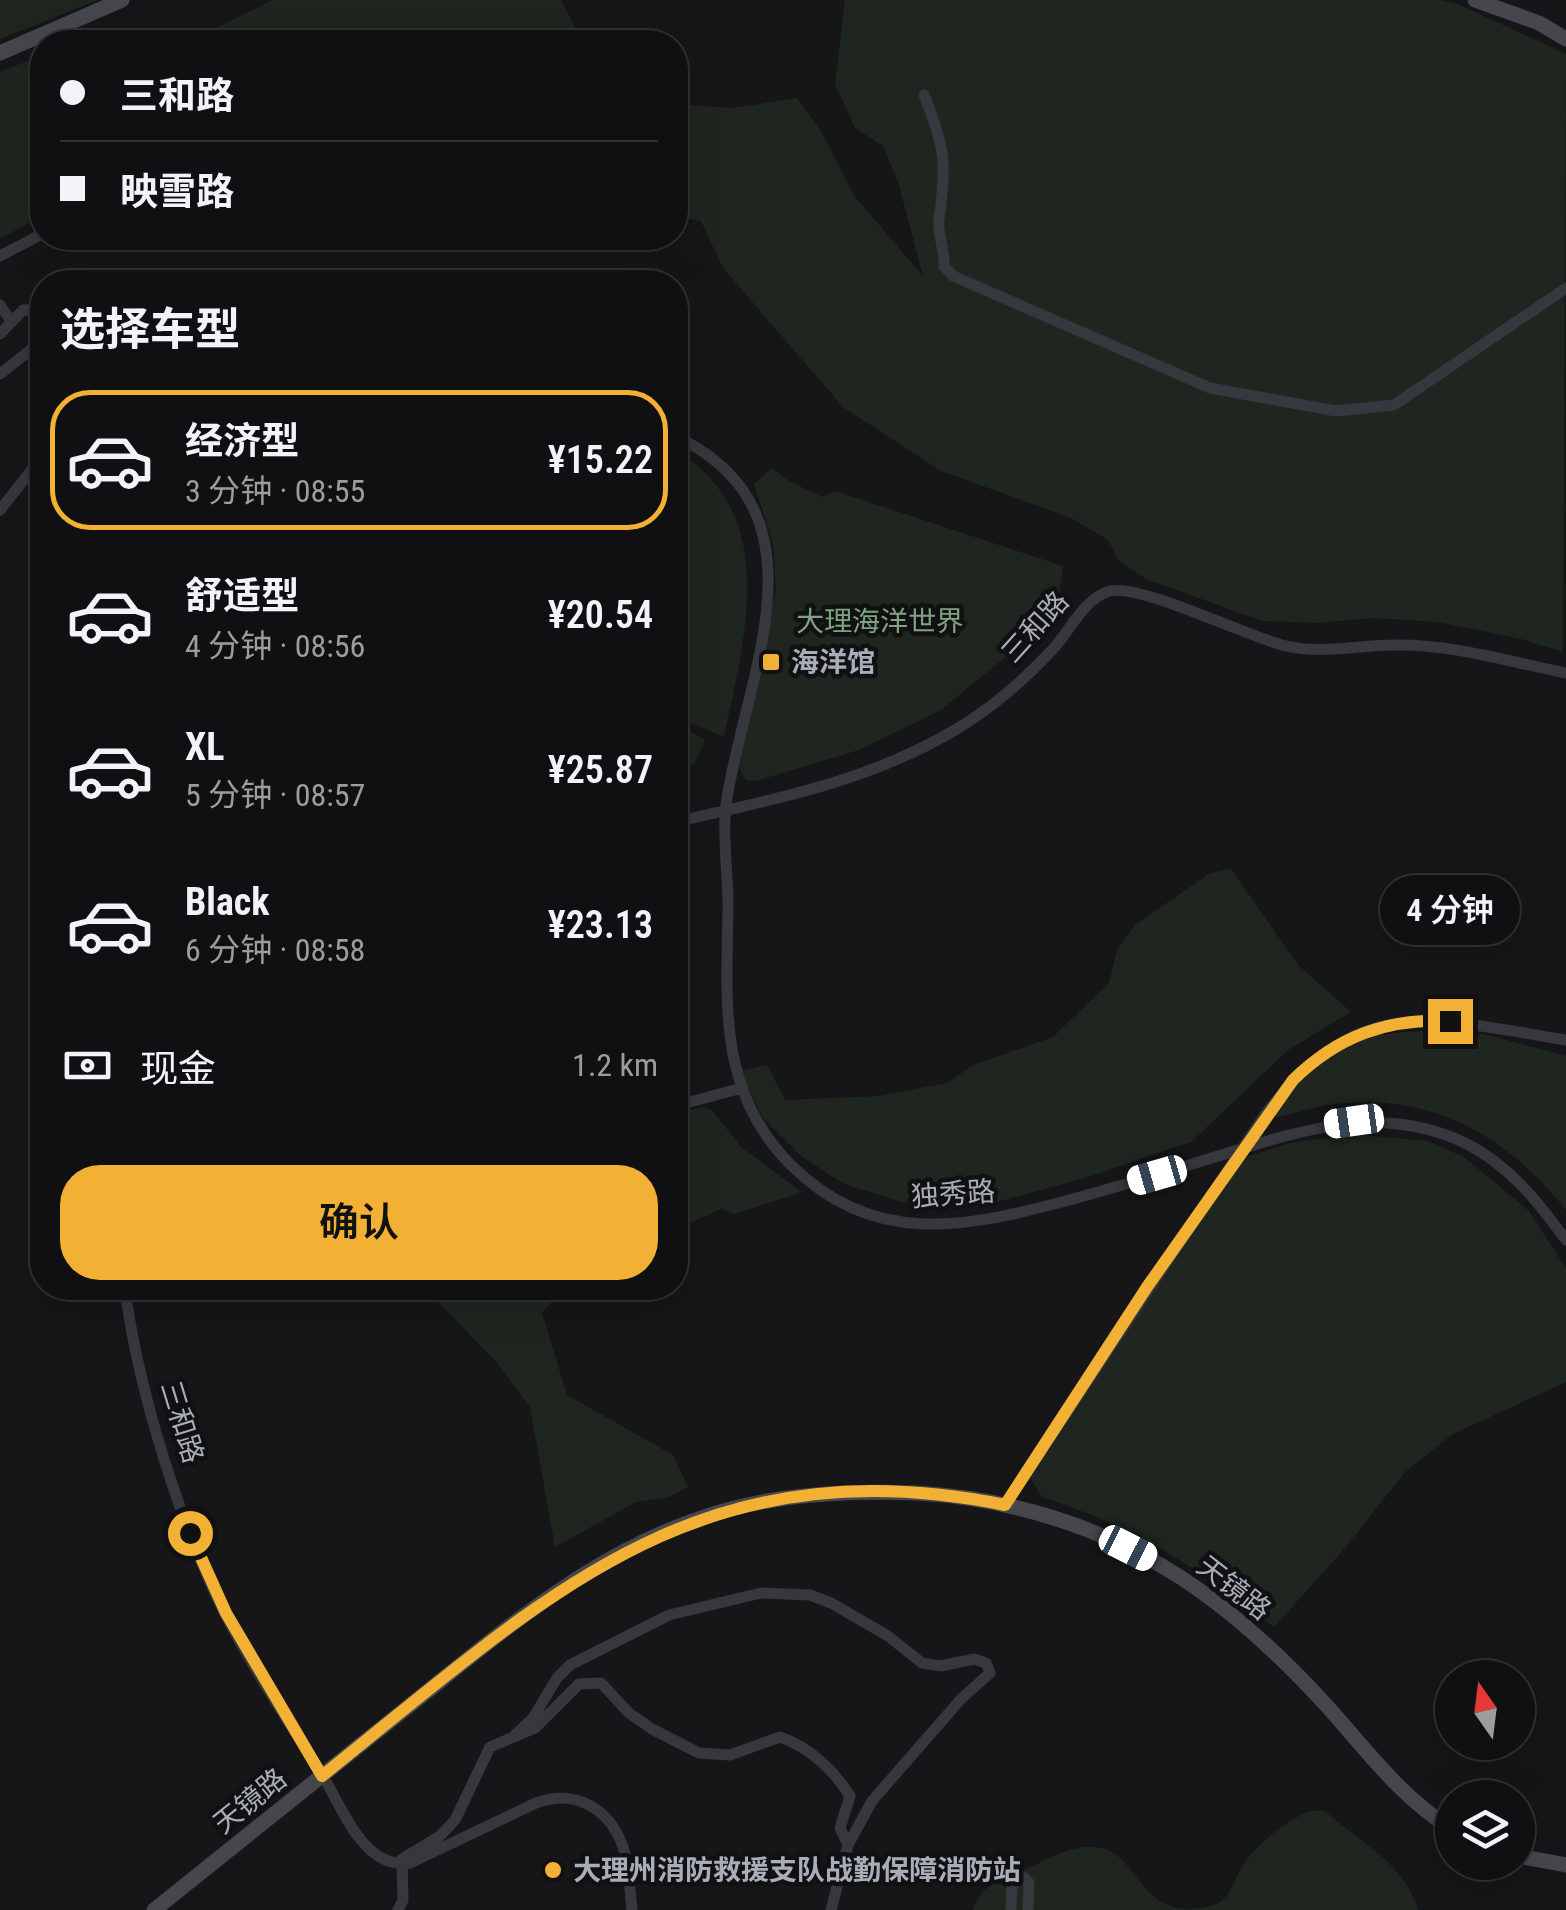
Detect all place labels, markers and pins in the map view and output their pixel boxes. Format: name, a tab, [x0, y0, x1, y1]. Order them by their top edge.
place label: 海洋馆	[791, 646, 875, 679]
marker: 海洋馆	[760, 651, 782, 673]
place label: 大理州消防救援支队战勤保障消防站	[573, 1854, 1021, 1887]
marker: 大理州消防救援支队战勤保障消防站	[542, 1859, 564, 1881]

